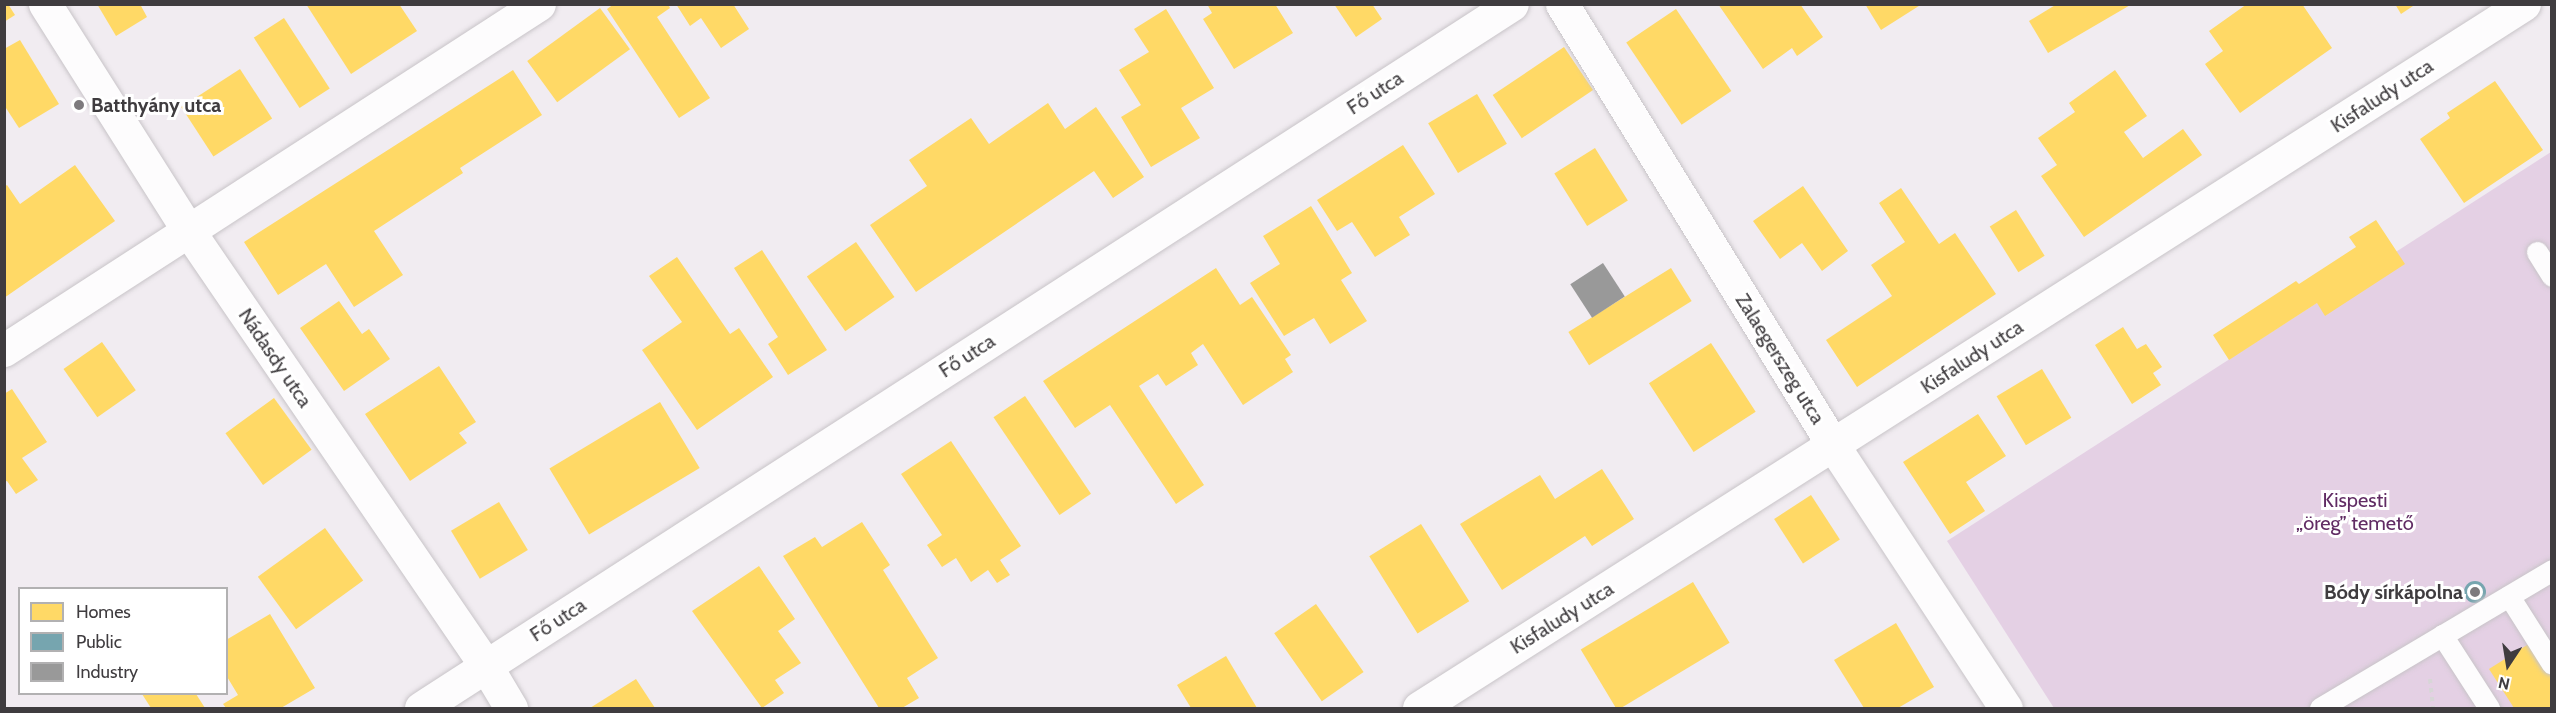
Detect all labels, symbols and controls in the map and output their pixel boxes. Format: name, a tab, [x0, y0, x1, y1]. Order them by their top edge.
street label: Kisfaludy utca	[2326, 54, 2438, 138]
street label: Fő utca	[1343, 66, 1407, 120]
place label: Batthyány utca	[91, 93, 221, 117]
marker: Batthyány utca	[72, 98, 86, 112]
street label: Zalaegerszeg utca	[1730, 289, 1830, 429]
street label: Nádasdy utca	[233, 304, 317, 412]
street label: Kisfaludy utca	[1916, 315, 2028, 399]
street label: Fő utca	[935, 329, 999, 383]
park label: Kispesti „öreg” temető	[2296, 489, 2414, 536]
street label: Kisfaludy utca	[1506, 577, 1618, 659]
place label: Bódy sírkápolna	[2324, 580, 2463, 604]
marker: Bódy sírkápolna	[2468, 585, 2482, 599]
legend	[18, 587, 228, 695]
street label: Fő utca	[526, 593, 590, 647]
text: Homes	[76, 601, 131, 623]
text: Public	[76, 631, 122, 653]
north arrow	[2478, 635, 2538, 695]
text: Industry	[76, 661, 138, 683]
text: N	[2497, 673, 2512, 694]

